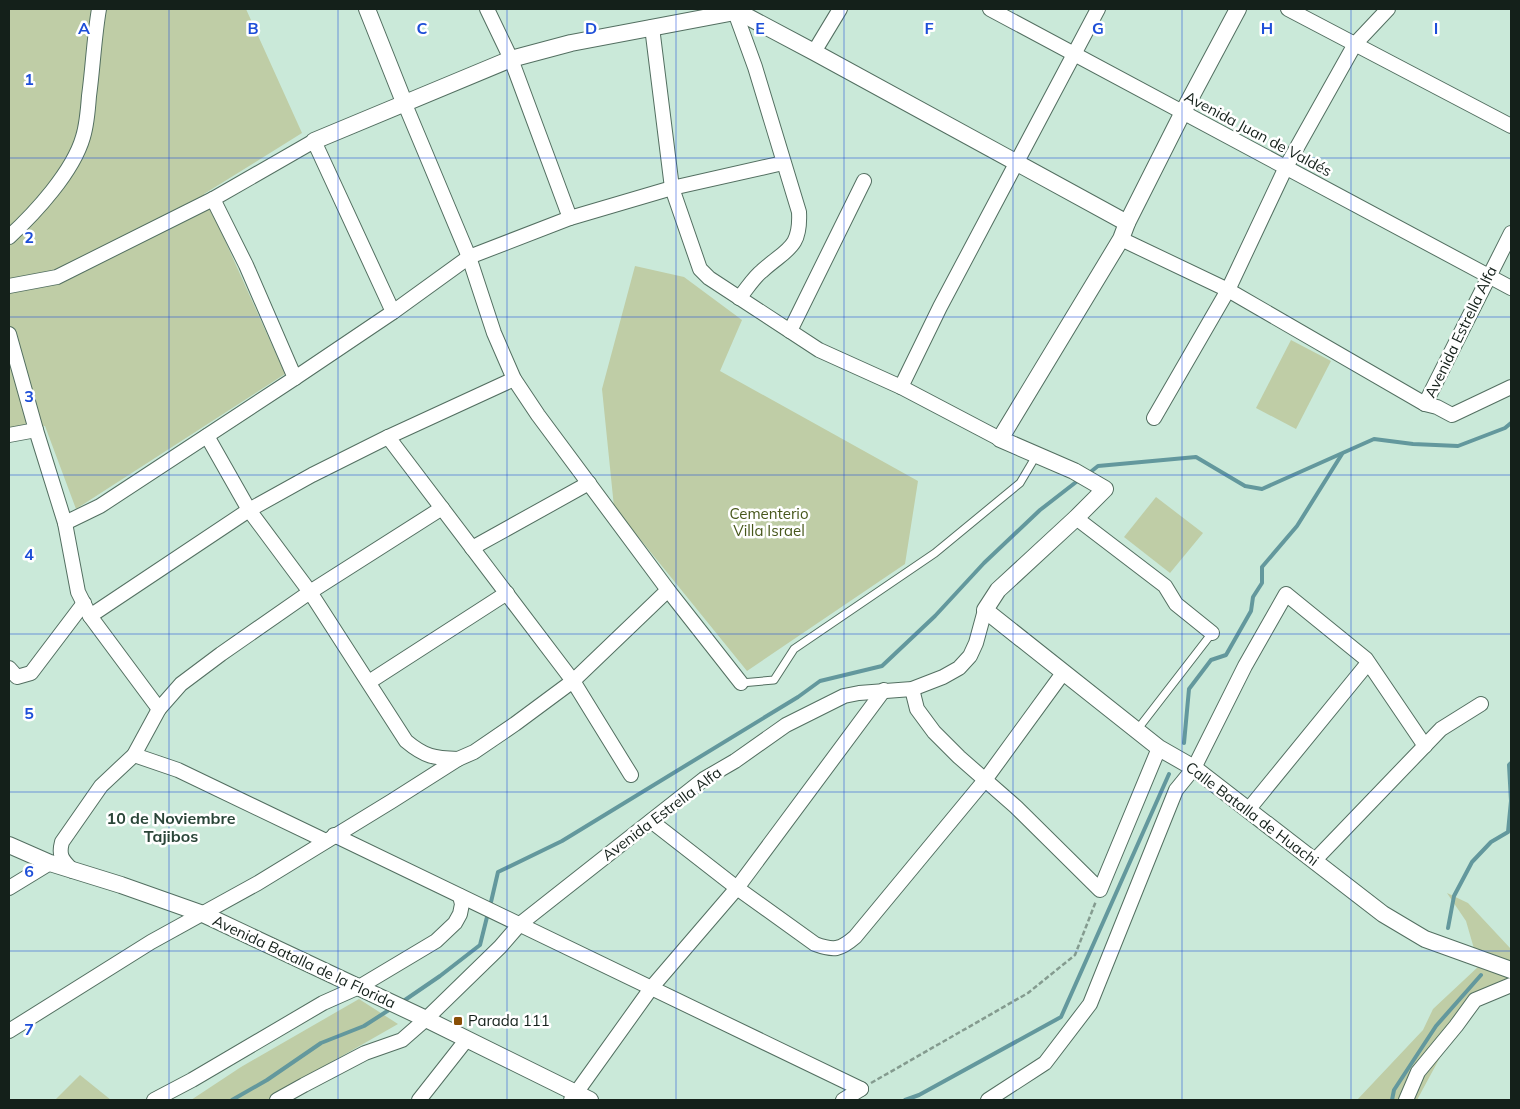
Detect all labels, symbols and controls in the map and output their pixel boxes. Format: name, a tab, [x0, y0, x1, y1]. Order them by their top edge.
text: A	[78, 18, 90, 38]
text: B	[247, 18, 259, 38]
text: C	[417, 18, 428, 38]
text: D	[585, 18, 597, 38]
text: E	[755, 18, 765, 38]
text: F	[924, 18, 934, 38]
text: G	[1092, 18, 1104, 38]
text: H	[1261, 18, 1273, 38]
text: I	[1434, 18, 1438, 38]
text: 1	[24, 69, 34, 89]
street label: Avenida Juan de Valdés	[1181, 87, 1335, 180]
text: 2	[24, 227, 34, 247]
street label: Avenida Estrella Alfa	[1420, 263, 1501, 401]
text: 3	[24, 386, 34, 406]
park label: Cementerio Villa Israel	[730, 504, 808, 540]
text: 4	[24, 544, 34, 564]
text: 5	[24, 703, 34, 723]
street label: Calle Batalla de Huachi	[1182, 757, 1323, 870]
street label: Avenida Estrella Alfa	[598, 763, 725, 865]
district label: 10 de Noviembre Tajibos	[107, 808, 236, 846]
text: 6	[24, 861, 34, 881]
street label: Avenida Batalla de la Florida	[210, 911, 399, 1012]
place label: Parada 111	[468, 1011, 550, 1030]
marker: Parada 111	[452, 1015, 464, 1027]
text: 7	[24, 1019, 34, 1039]

